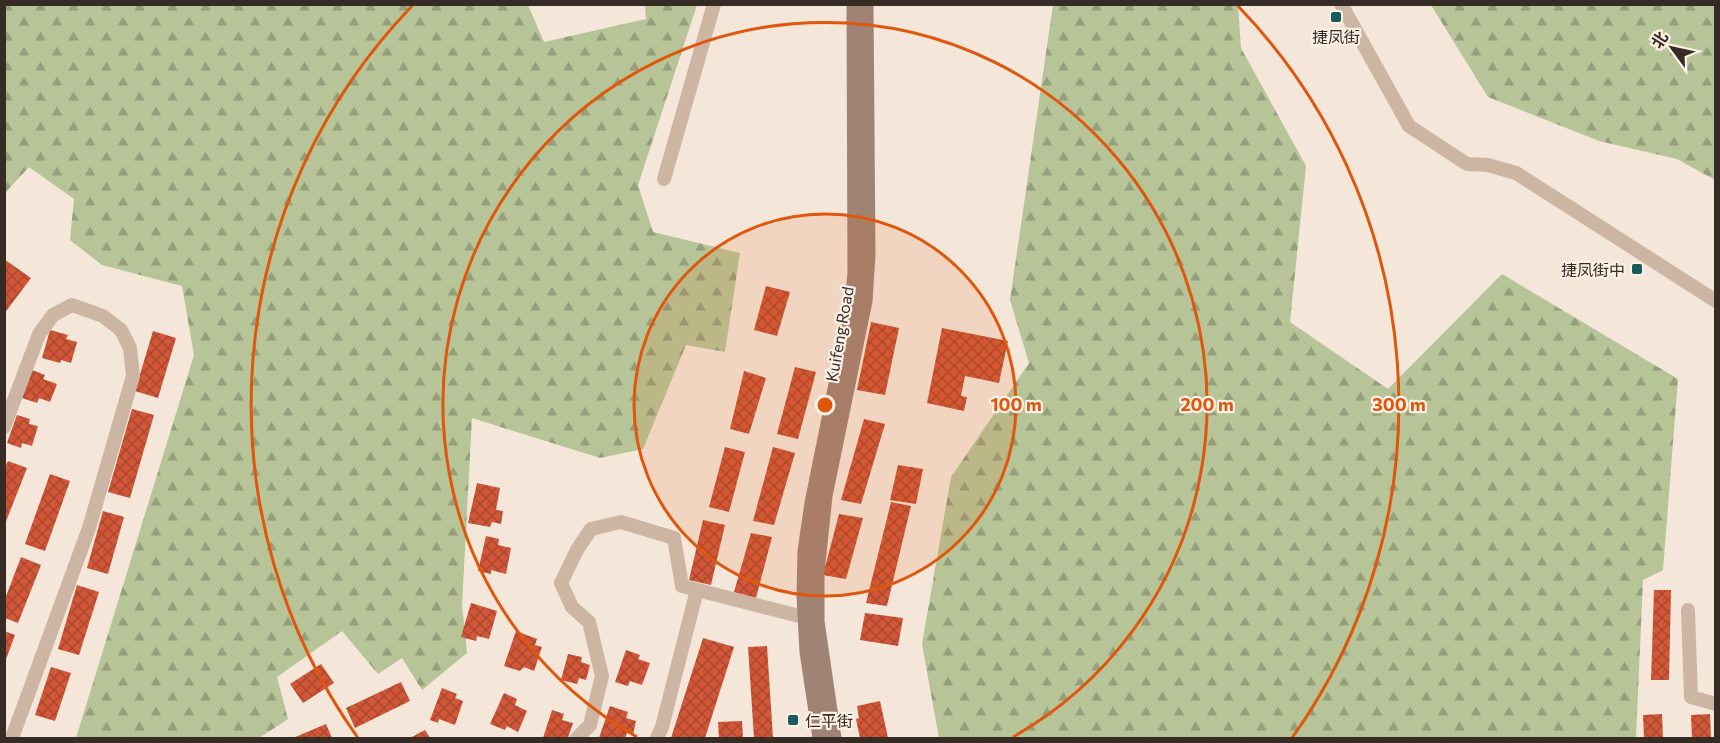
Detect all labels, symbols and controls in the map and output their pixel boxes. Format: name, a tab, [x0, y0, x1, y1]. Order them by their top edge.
marker: 捷凤街	[1329, 10, 1343, 24]
north arrow	[1642, 18, 1702, 78]
place label: 捷凤街	[1312, 27, 1360, 46]
text: 北	[1647, 28, 1671, 51]
place label: 捷凤街中	[1561, 260, 1625, 279]
marker: 捷凤街中	[1630, 262, 1644, 276]
street label: Kuifeng Road	[821, 285, 857, 383]
text: 100 m	[990, 393, 1042, 415]
text: 200 m	[1180, 393, 1234, 415]
text: 300 m	[1372, 393, 1426, 415]
centre of rings	[815, 395, 835, 415]
place label: 仁平街	[805, 711, 853, 730]
marker: 仁平街	[786, 713, 800, 727]

